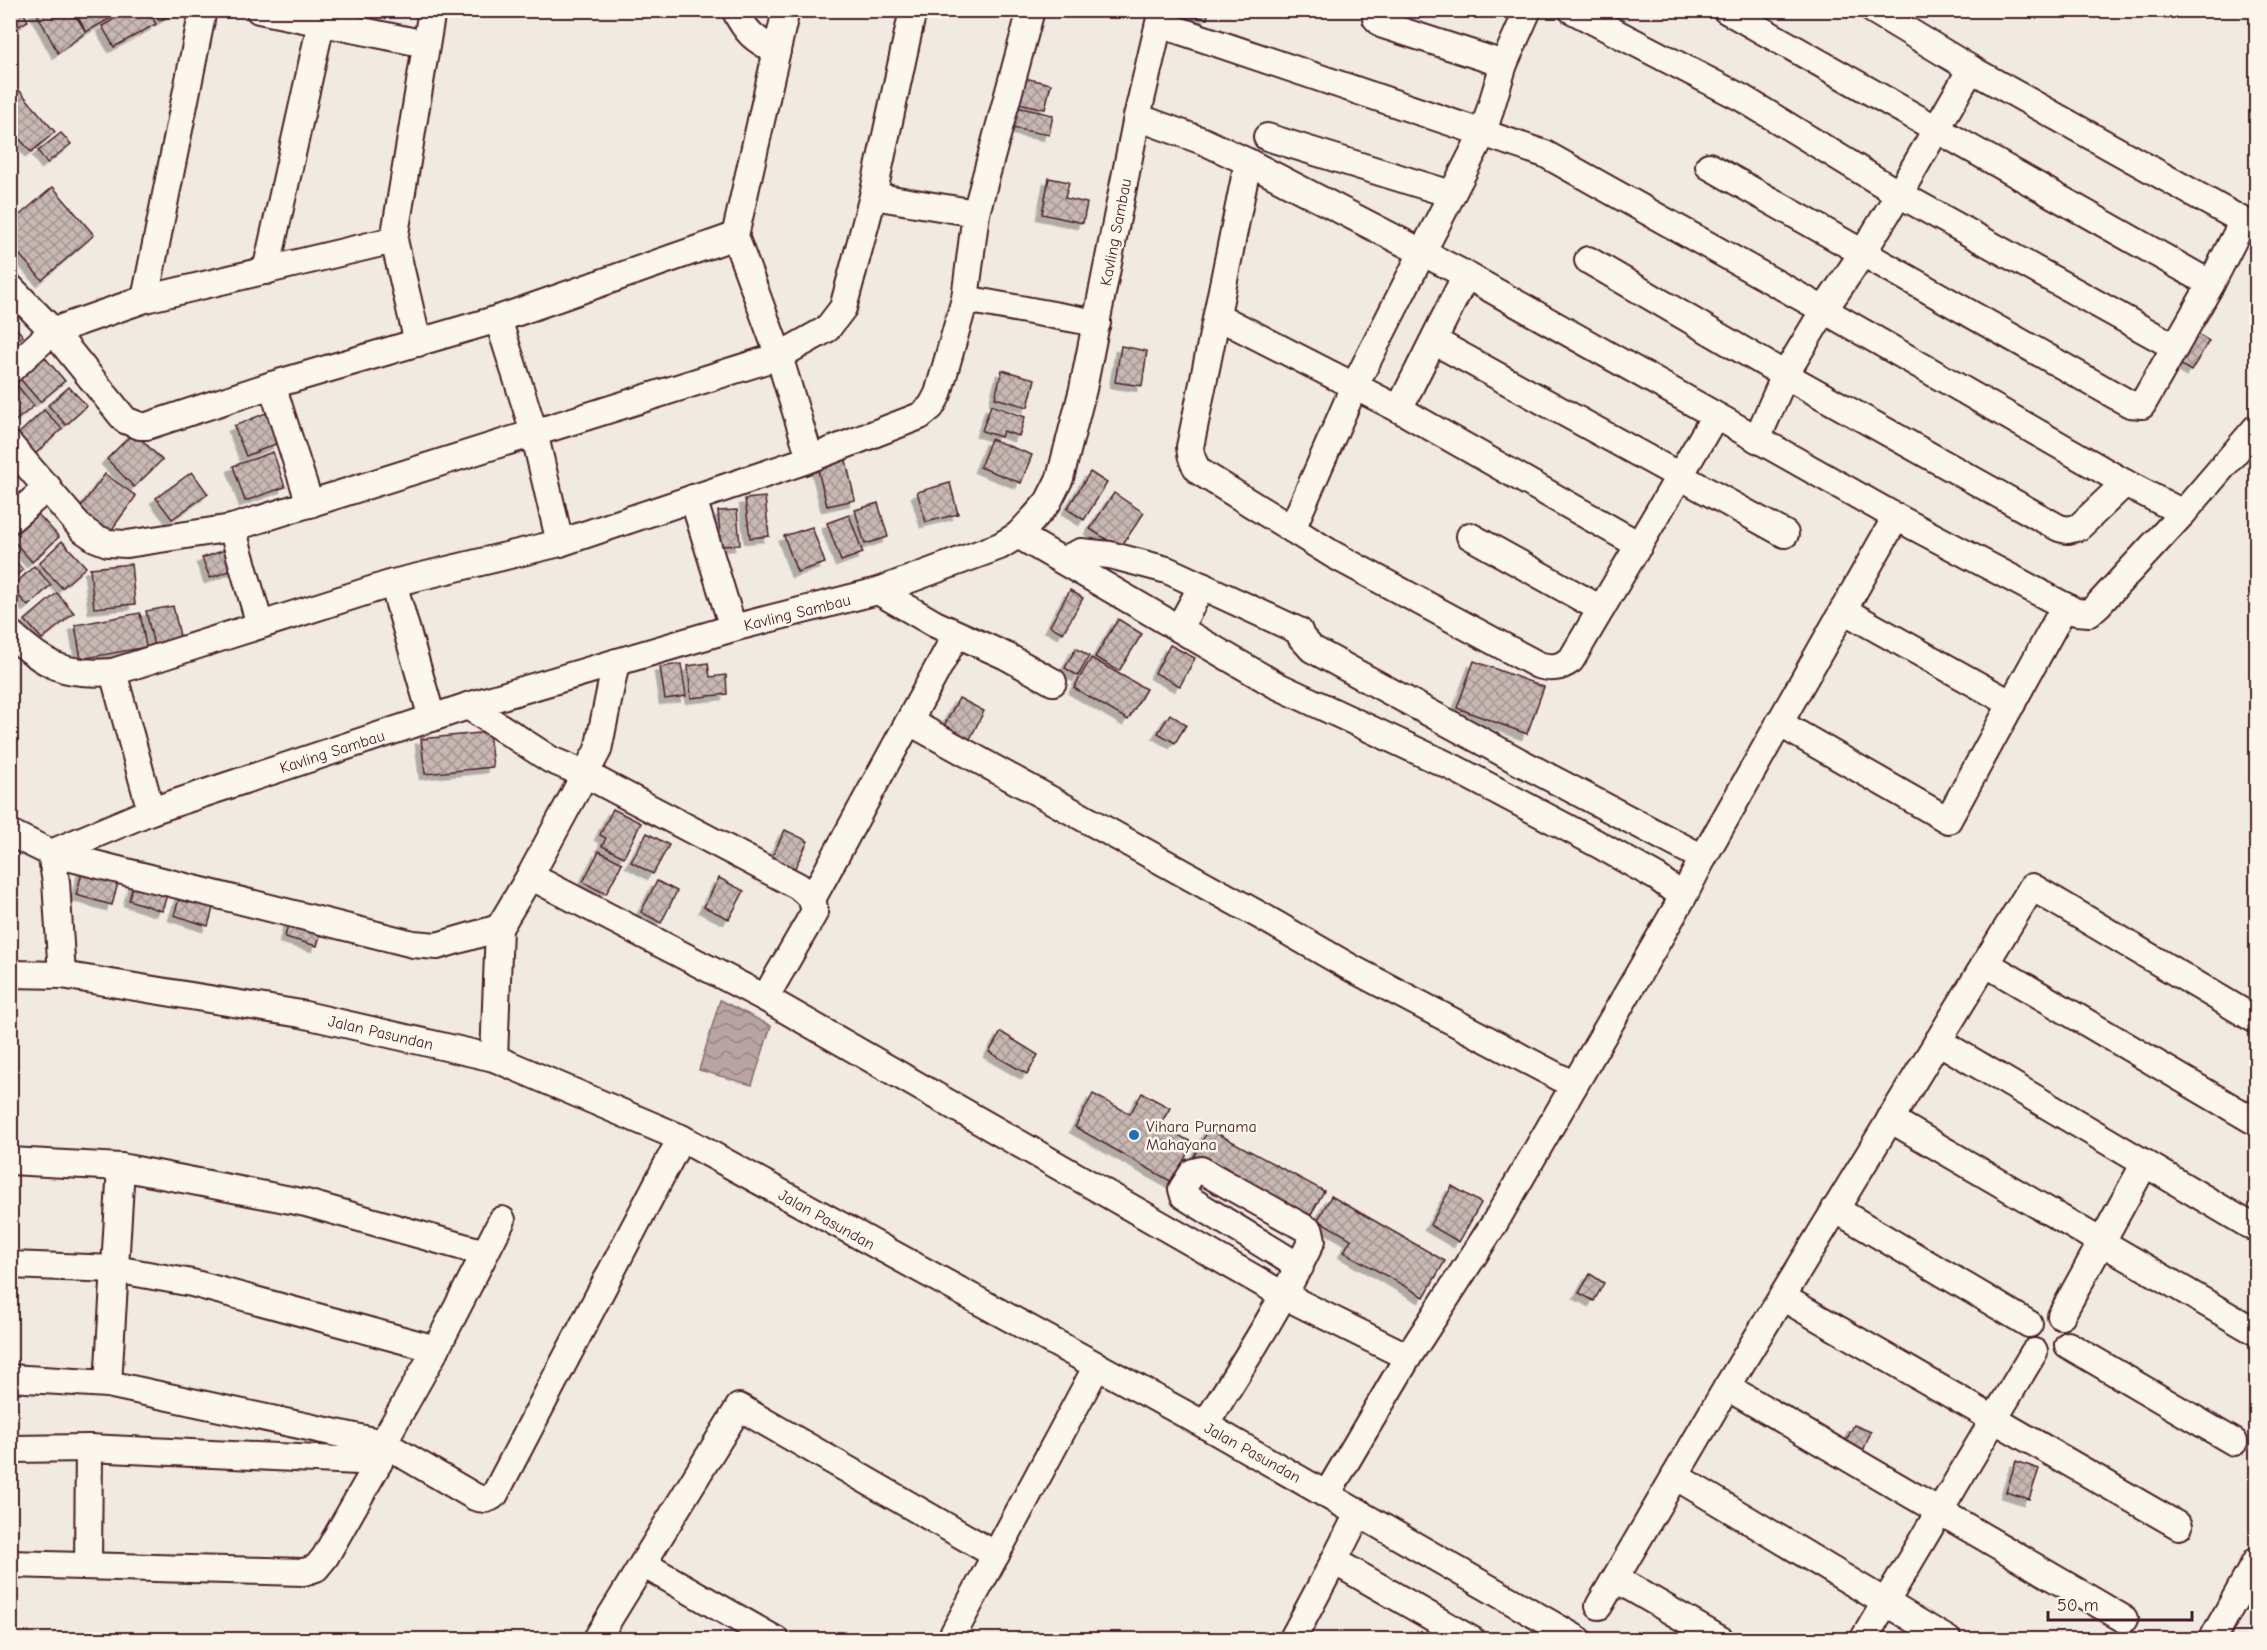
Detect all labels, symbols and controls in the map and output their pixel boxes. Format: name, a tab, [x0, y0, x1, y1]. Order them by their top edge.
street label: Kavling Sambau	[1097, 177, 1135, 287]
street label: Kavling Sambau	[742, 591, 852, 635]
street label: Kavling Sambau	[278, 727, 387, 777]
street label: Jalan Pasundan	[326, 1012, 435, 1054]
place label: Vihara Purnama Mahayana	[1146, 1118, 1257, 1154]
marker: Vihara Purnama Mahayana	[1127, 1128, 1141, 1142]
street label: Jalan Pasundan	[775, 1186, 878, 1254]
street label: Jalan Pasundan	[1201, 1419, 1304, 1487]
scale bar	[2048, 1584, 2192, 1622]
text: 50 m	[2057, 1595, 2099, 1616]

